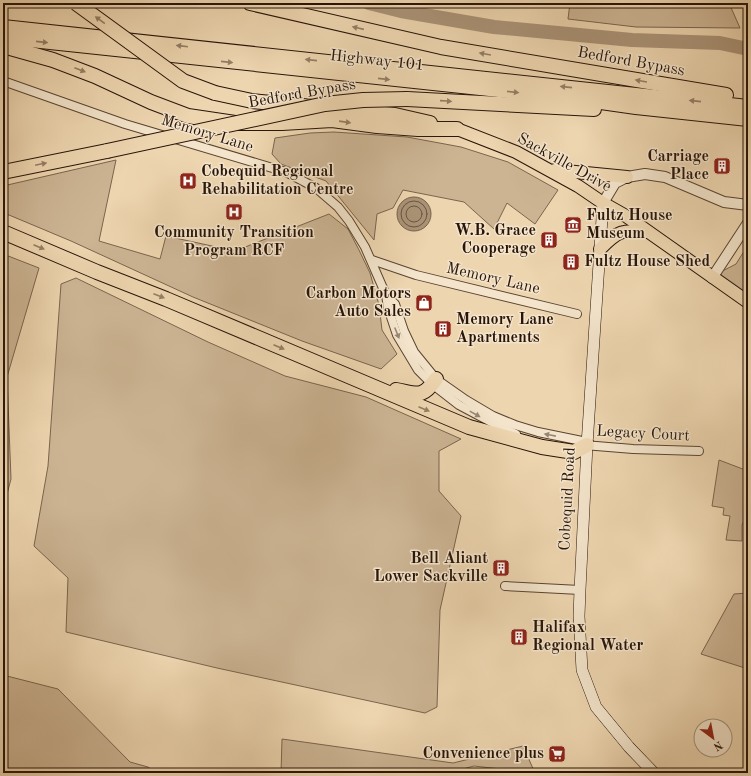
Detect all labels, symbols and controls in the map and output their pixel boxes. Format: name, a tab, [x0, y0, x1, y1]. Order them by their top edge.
one-way arrow	[94, 16, 105, 24]
one-way arrow	[351, 24, 364, 30]
one-way arrow	[36, 38, 48, 45]
one-way arrow	[176, 43, 188, 49]
street label: Bedford Bypass	[576, 45, 686, 79]
street label: Highway 101	[329, 48, 425, 74]
one-way arrow	[479, 51, 491, 57]
one-way arrow	[305, 57, 317, 64]
one-way arrow	[221, 59, 233, 65]
one-way arrow	[75, 68, 87, 74]
one-way arrow	[378, 75, 390, 82]
street label: Bedford Bypass	[247, 77, 357, 111]
one-way arrow	[634, 78, 647, 84]
one-way arrow	[560, 84, 572, 90]
one-way arrow	[507, 89, 519, 95]
one-way arrow	[440, 98, 452, 105]
one-way arrow	[689, 98, 701, 104]
street label: Memory Lane	[159, 112, 255, 156]
one-way arrow	[339, 119, 351, 125]
street label: Sackville Drive	[514, 131, 614, 195]
place label: Carriage Place	[647, 149, 709, 183]
building icon: Carriage Place	[712, 156, 732, 176]
one-way arrow	[35, 161, 47, 167]
place label: Cobequid Regional Rehabilitation Centre	[201, 164, 353, 198]
hospital icon: Cobequid Regional Rehabilitation Centre	[178, 171, 198, 191]
hospital icon: Community Transition Program RCF	[224, 202, 244, 222]
place label: Fultz House Museum	[586, 208, 673, 242]
museum icon: Fultz House Museum	[563, 215, 583, 235]
place label: W.B. Grace Cooperage	[454, 223, 536, 257]
place label: Community Transition Program RCF	[154, 225, 314, 259]
building icon: W.B. Grace Cooperage	[539, 230, 559, 250]
one-way arrow	[33, 244, 44, 250]
building icon: Fultz House Shed	[561, 252, 581, 272]
place label: Fultz House Shed	[584, 254, 711, 270]
street label: Memory Lane	[445, 260, 541, 298]
place label: Carbon Motors Auto Sales	[305, 286, 411, 320]
shop icon: Carbon Motors Auto Sales	[414, 293, 434, 313]
one-way arrow	[154, 294, 166, 300]
place label: Memory Lane Apartments	[456, 312, 554, 346]
building icon: Memory Lane Apartments	[433, 319, 453, 339]
one-way arrow	[394, 327, 400, 339]
one-way arrow	[273, 343, 285, 350]
one-way arrow	[419, 406, 431, 412]
one-way arrow	[469, 411, 481, 417]
street label: Legacy Court	[596, 424, 691, 444]
one-way arrow	[544, 431, 556, 437]
street label: Cobequid Road	[557, 447, 579, 551]
place label: Bell Aliant Lower Sackville	[374, 551, 488, 585]
building icon: Bell Aliant Lower Sackville	[491, 558, 511, 578]
place label: Halifax Regional Water	[532, 620, 644, 654]
building icon: Halifax Regional Water	[509, 627, 529, 647]
north arrow	[693, 718, 733, 758]
text: N	[711, 738, 724, 752]
supermarket icon: Convenience plus	[547, 744, 567, 764]
place label: Convenience plus	[422, 746, 544, 762]

